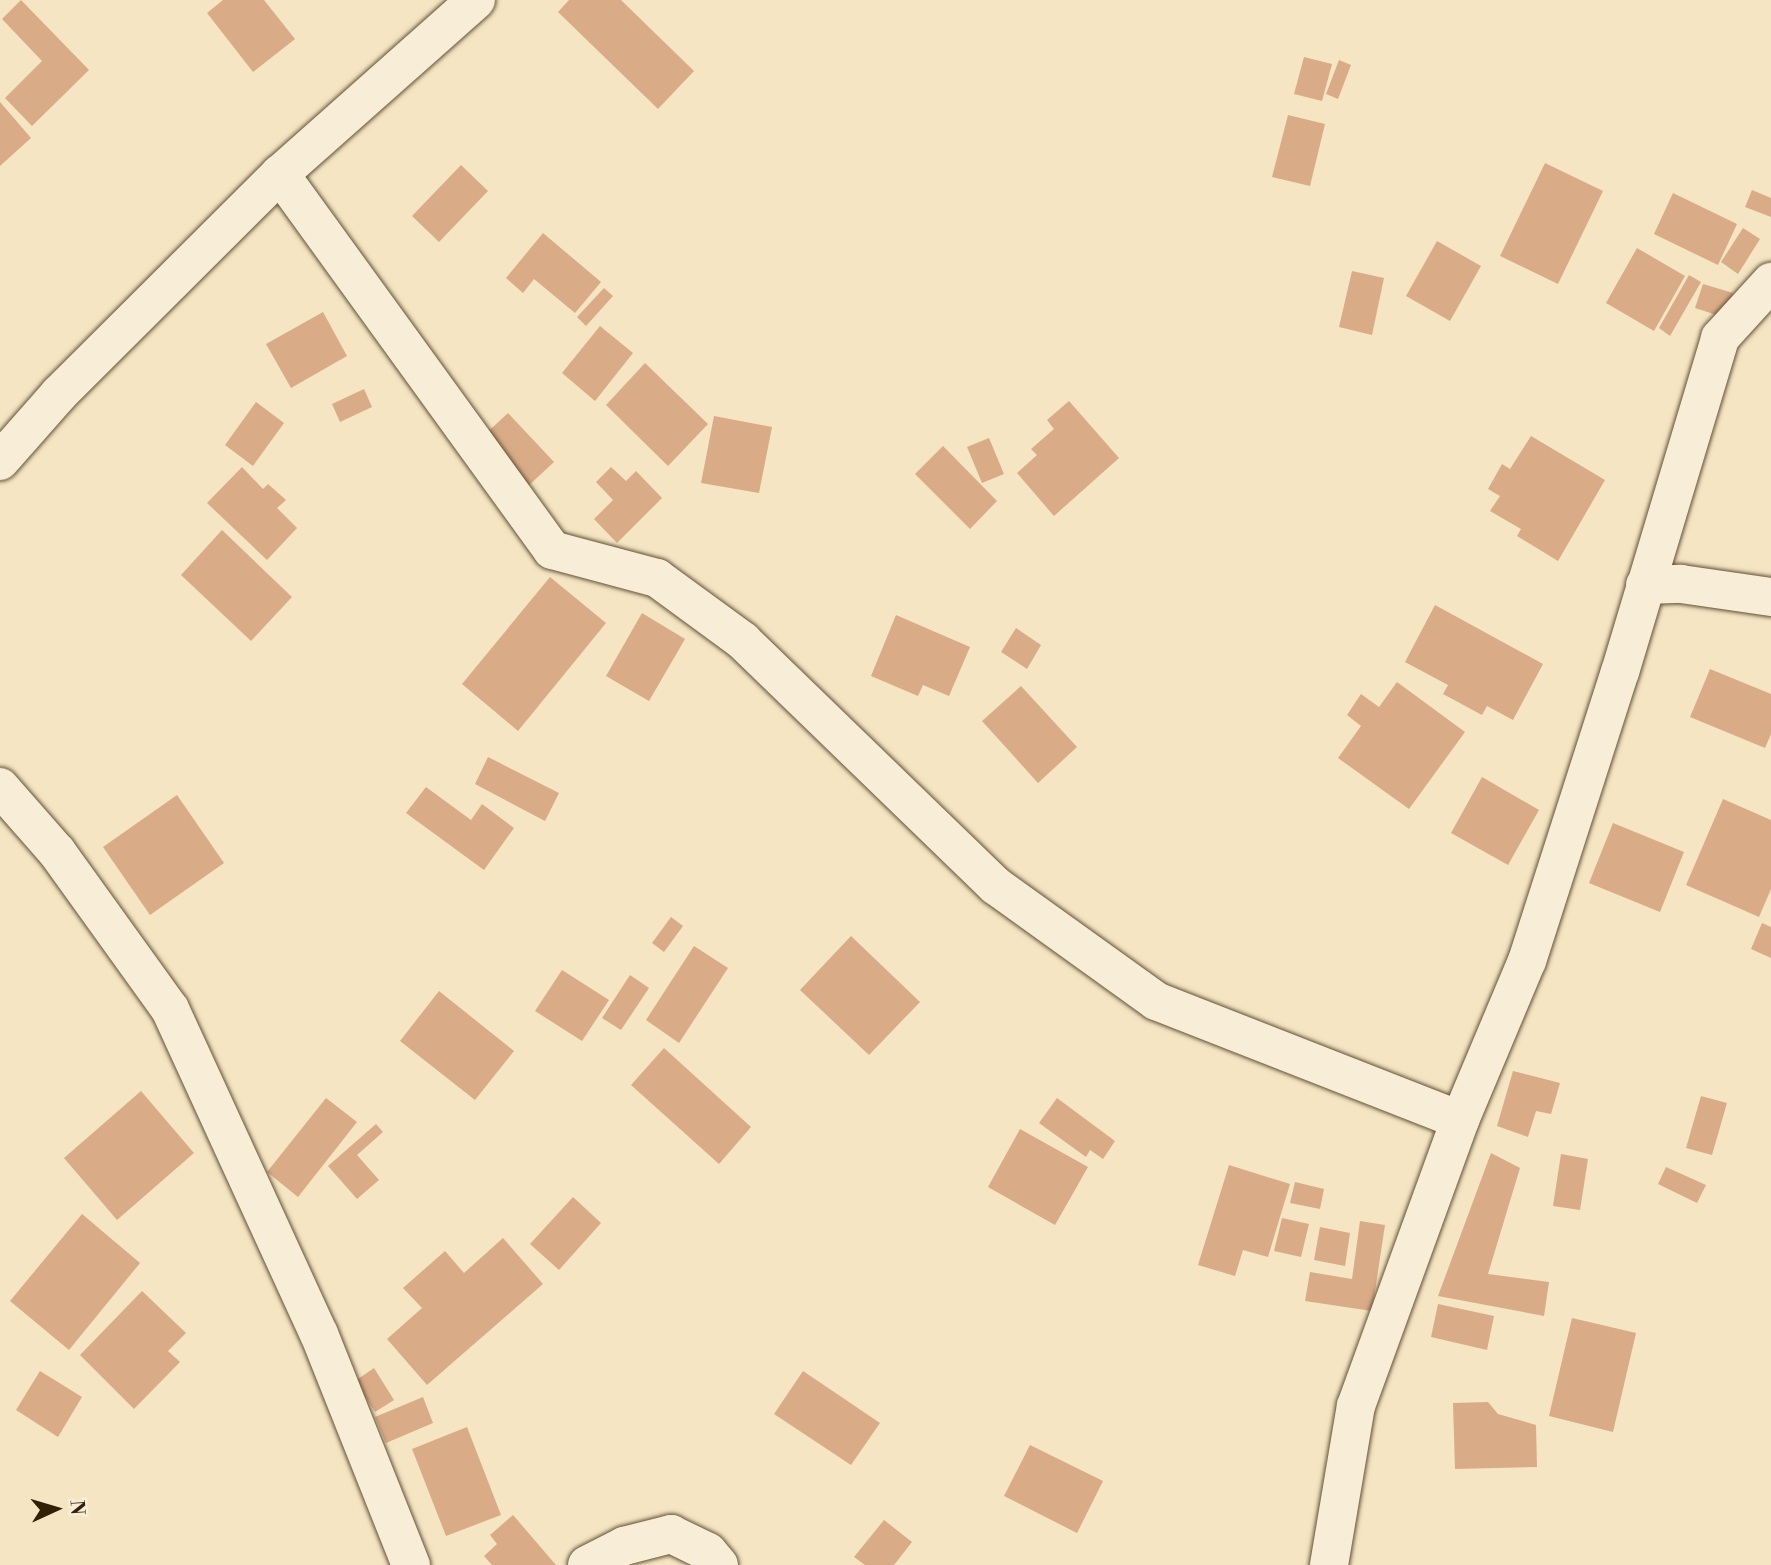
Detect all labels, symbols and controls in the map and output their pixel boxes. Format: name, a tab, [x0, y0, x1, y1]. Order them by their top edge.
north arrow	[21, 1474, 91, 1544]
text: N	[64, 1499, 89, 1516]

